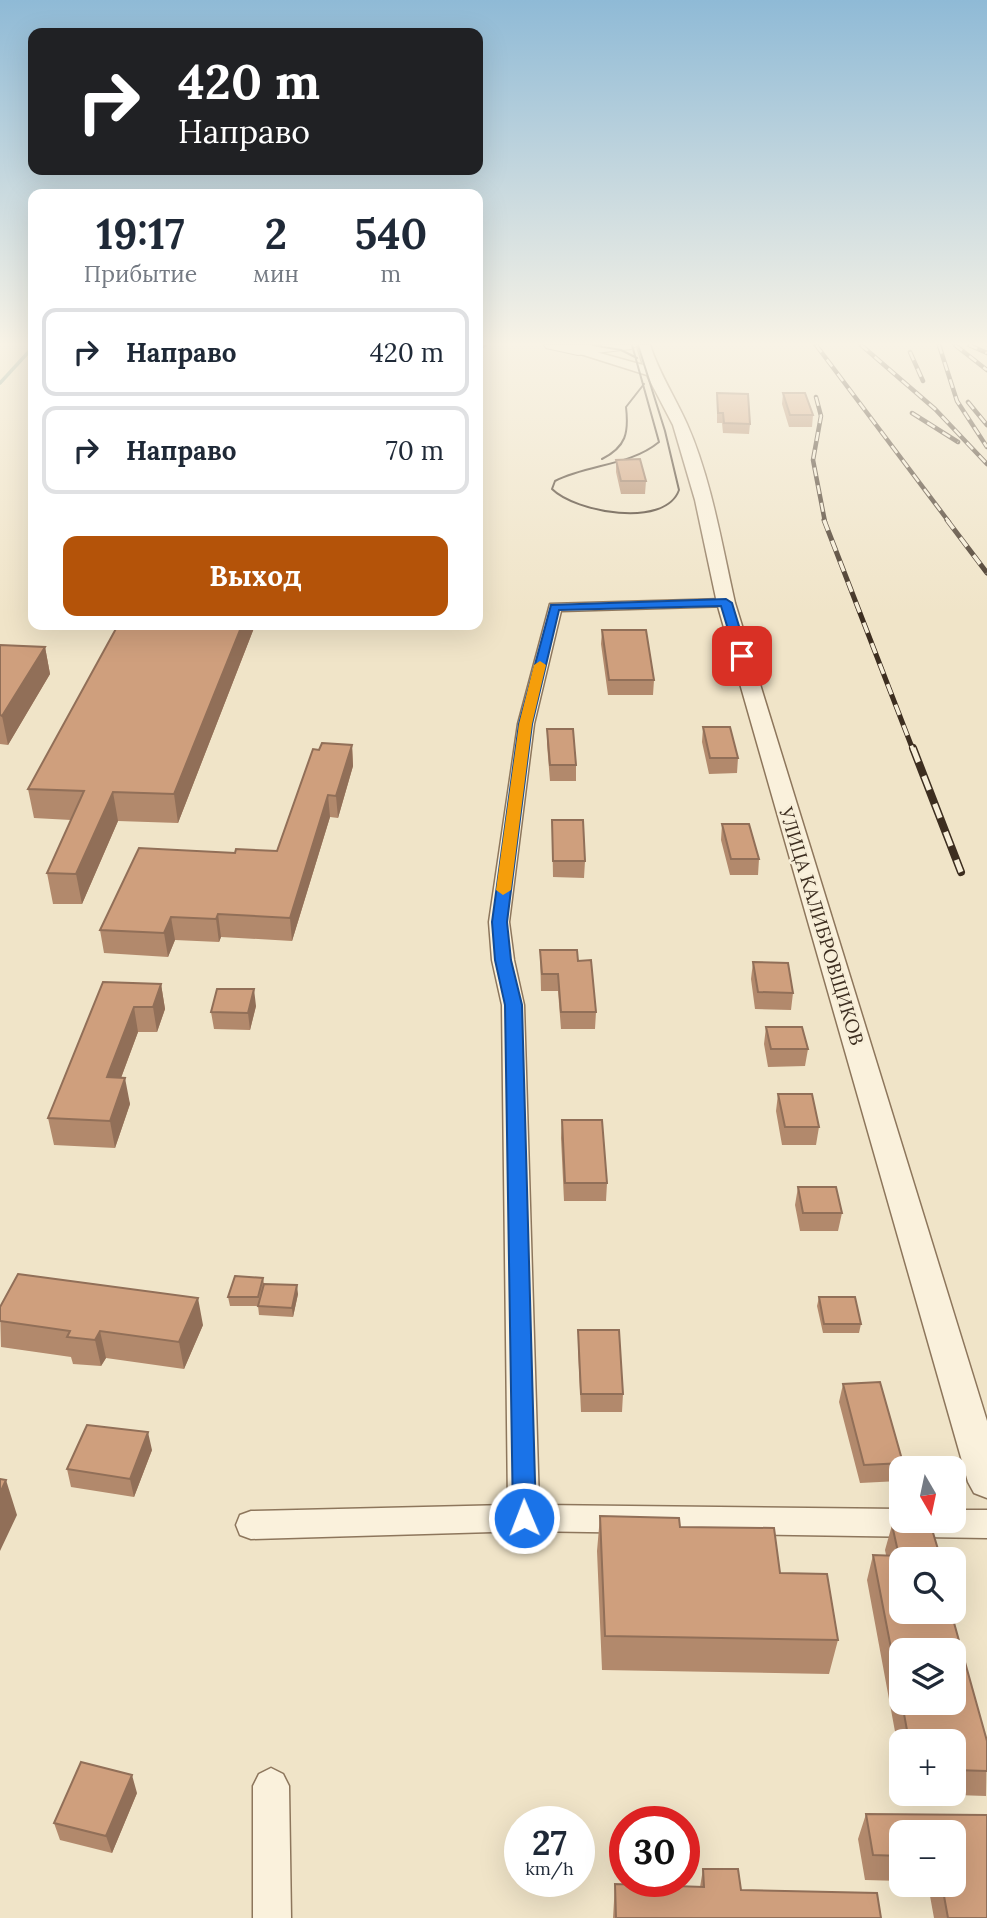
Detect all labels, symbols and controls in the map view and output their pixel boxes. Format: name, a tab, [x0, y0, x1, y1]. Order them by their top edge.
text: 420 m	[178, 50, 320, 112]
icon: right	[63, 56, 154, 147]
text: Направо	[178, 111, 310, 152]
text: 19:17	[96, 207, 185, 261]
text: 2	[265, 207, 287, 261]
text: 540	[354, 207, 427, 261]
text: Прибытие	[84, 259, 197, 288]
text: мин	[253, 259, 299, 288]
text: m	[381, 259, 401, 288]
icon: right	[67, 333, 105, 371]
text: Направо	[126, 336, 237, 369]
text: 420 m	[370, 336, 444, 369]
icon: right	[67, 431, 105, 469]
text: Направо	[126, 434, 237, 467]
text: 70 m	[386, 434, 444, 467]
button: Выход	[63, 536, 448, 616]
pin	[712, 626, 772, 686]
icon: arrive	[723, 637, 761, 675]
street label: УЛИЦА КАЛИБРОВЩИКОВ	[774, 803, 870, 1048]
north arrow	[889, 1456, 966, 1533]
map controls	[889, 1456, 966, 1897]
position arrow	[487, 1481, 561, 1555]
button: search	[889, 1547, 966, 1624]
button: layers	[889, 1638, 966, 1715]
button: +	[889, 1729, 966, 1806]
speed limit sign: 30	[609, 1806, 700, 1897]
text: 27	[532, 1820, 567, 1865]
button: −	[889, 1820, 966, 1897]
text: km/h	[525, 1857, 574, 1880]

